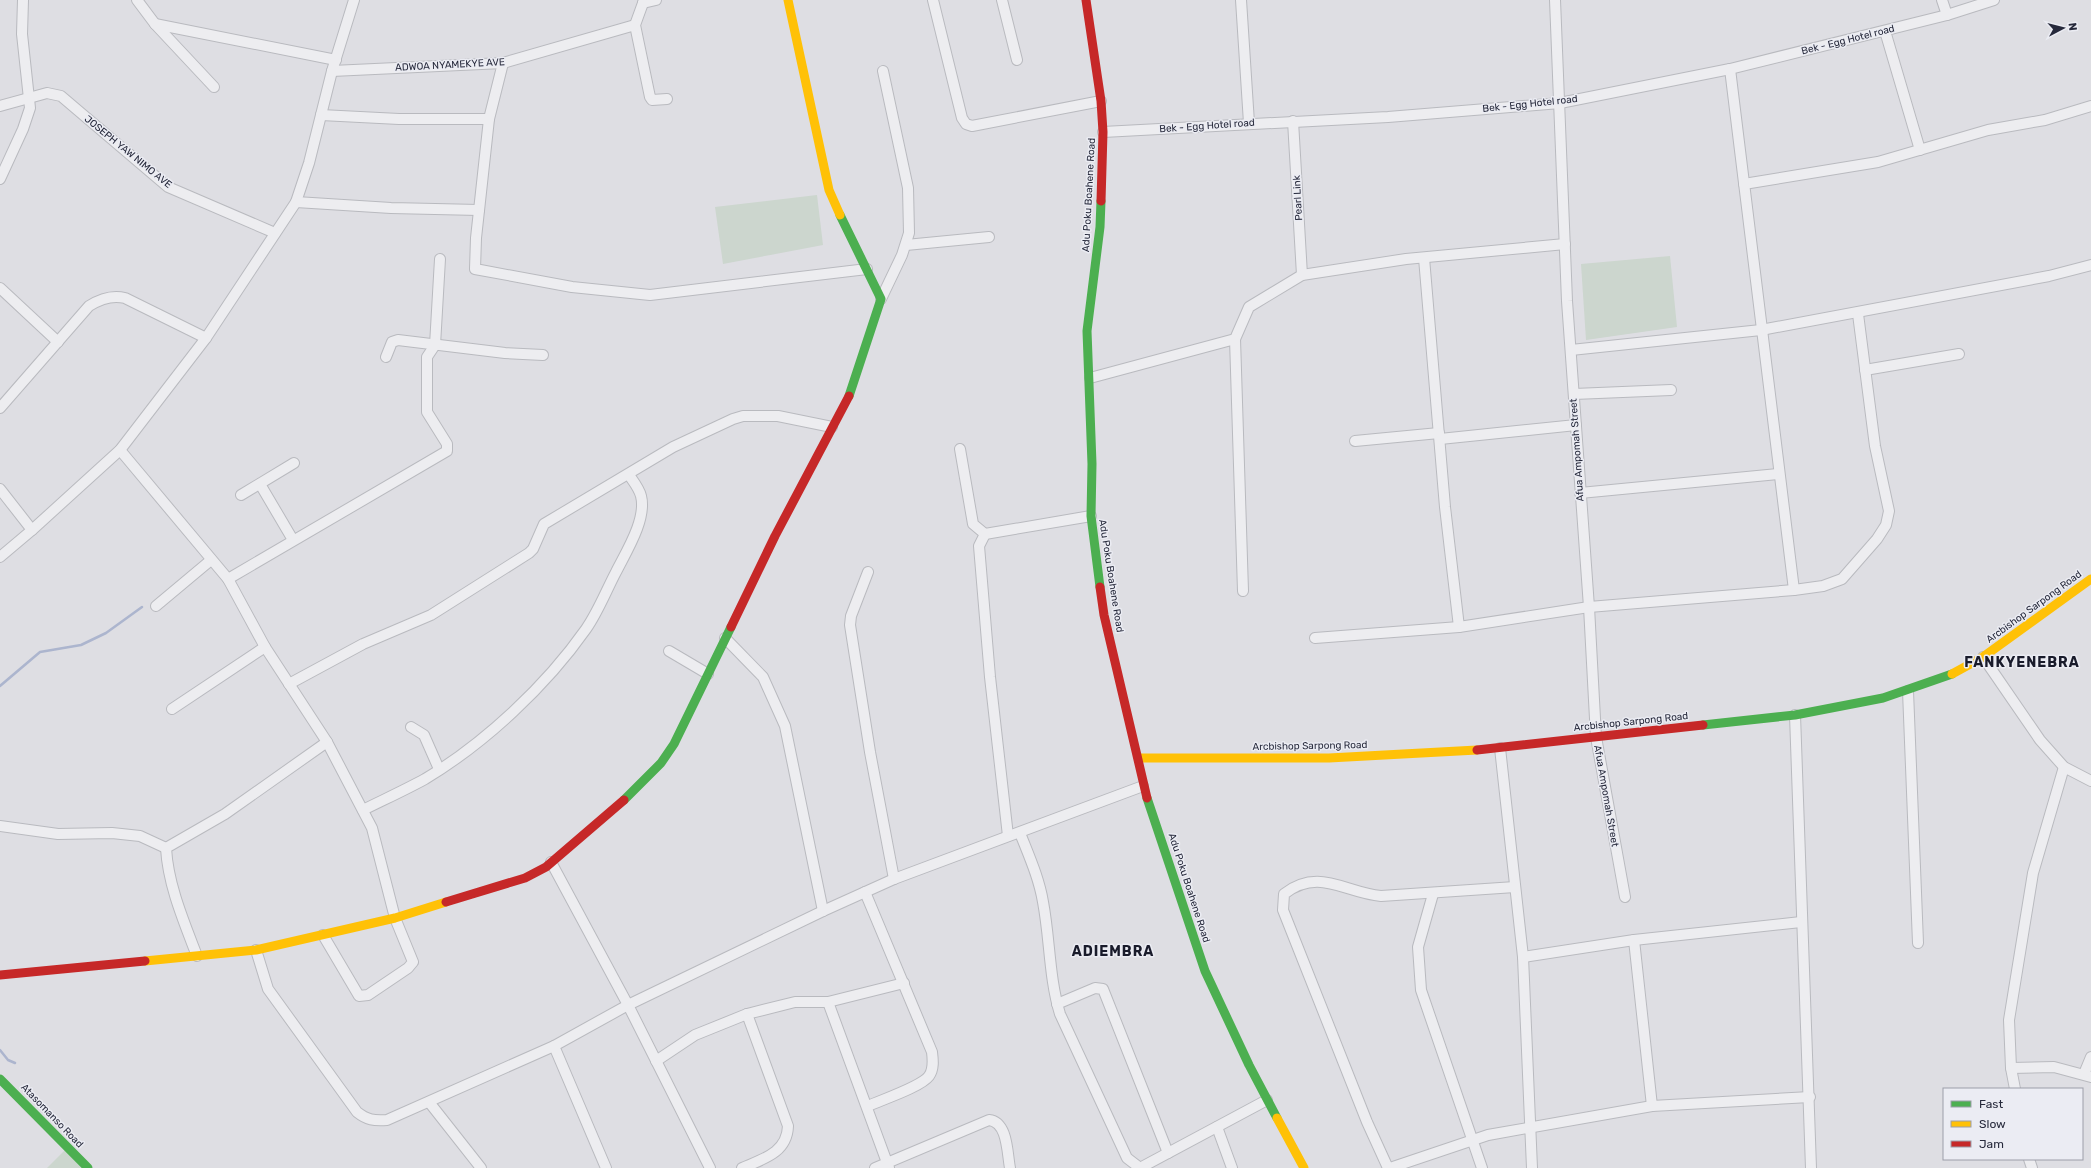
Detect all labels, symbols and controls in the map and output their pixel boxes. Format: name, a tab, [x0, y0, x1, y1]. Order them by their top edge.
north arrow	[2043, 8, 2083, 48]
text: N	[2065, 22, 2079, 32]
street label: Bek - Egg Hotel road	[1800, 23, 1896, 57]
street label: ADWOA NYAMEKYE AVE	[395, 56, 505, 74]
street label: Bek - Egg Hotel road	[1482, 93, 1578, 115]
street label: JOSEPH YAW NIMO AVE	[82, 113, 174, 191]
street label: Bek - Egg Hotel road	[1159, 117, 1255, 135]
street label: Adu Poku Boahene Road	[1080, 138, 1098, 252]
street label: Pearl Link	[1291, 174, 1305, 221]
street label: Afua Ampomah Street	[1567, 398, 1587, 502]
street label: Adu Poku Boahene Road	[1096, 519, 1126, 633]
street label: Arcbishop Sarpong Road	[1984, 568, 2084, 646]
district label: FANKYENEBRA	[1964, 654, 2080, 671]
street label: Arcbishop Sarpong Road	[1573, 710, 1689, 734]
street label: Arcbishop Sarpong Road	[1252, 739, 1368, 753]
street label: Afua Ampomah Street	[1591, 744, 1621, 848]
street label: Adu Poku Boahene Road	[1166, 832, 1212, 944]
district label: ADIEMBRA	[1072, 943, 1154, 960]
street label: Atasomanso Road	[18, 1082, 86, 1150]
legend	[1943, 1088, 2083, 1160]
text: Fast	[1979, 1097, 2003, 1111]
text: Slow	[1979, 1117, 2006, 1131]
text: Jam	[1979, 1137, 2004, 1151]

